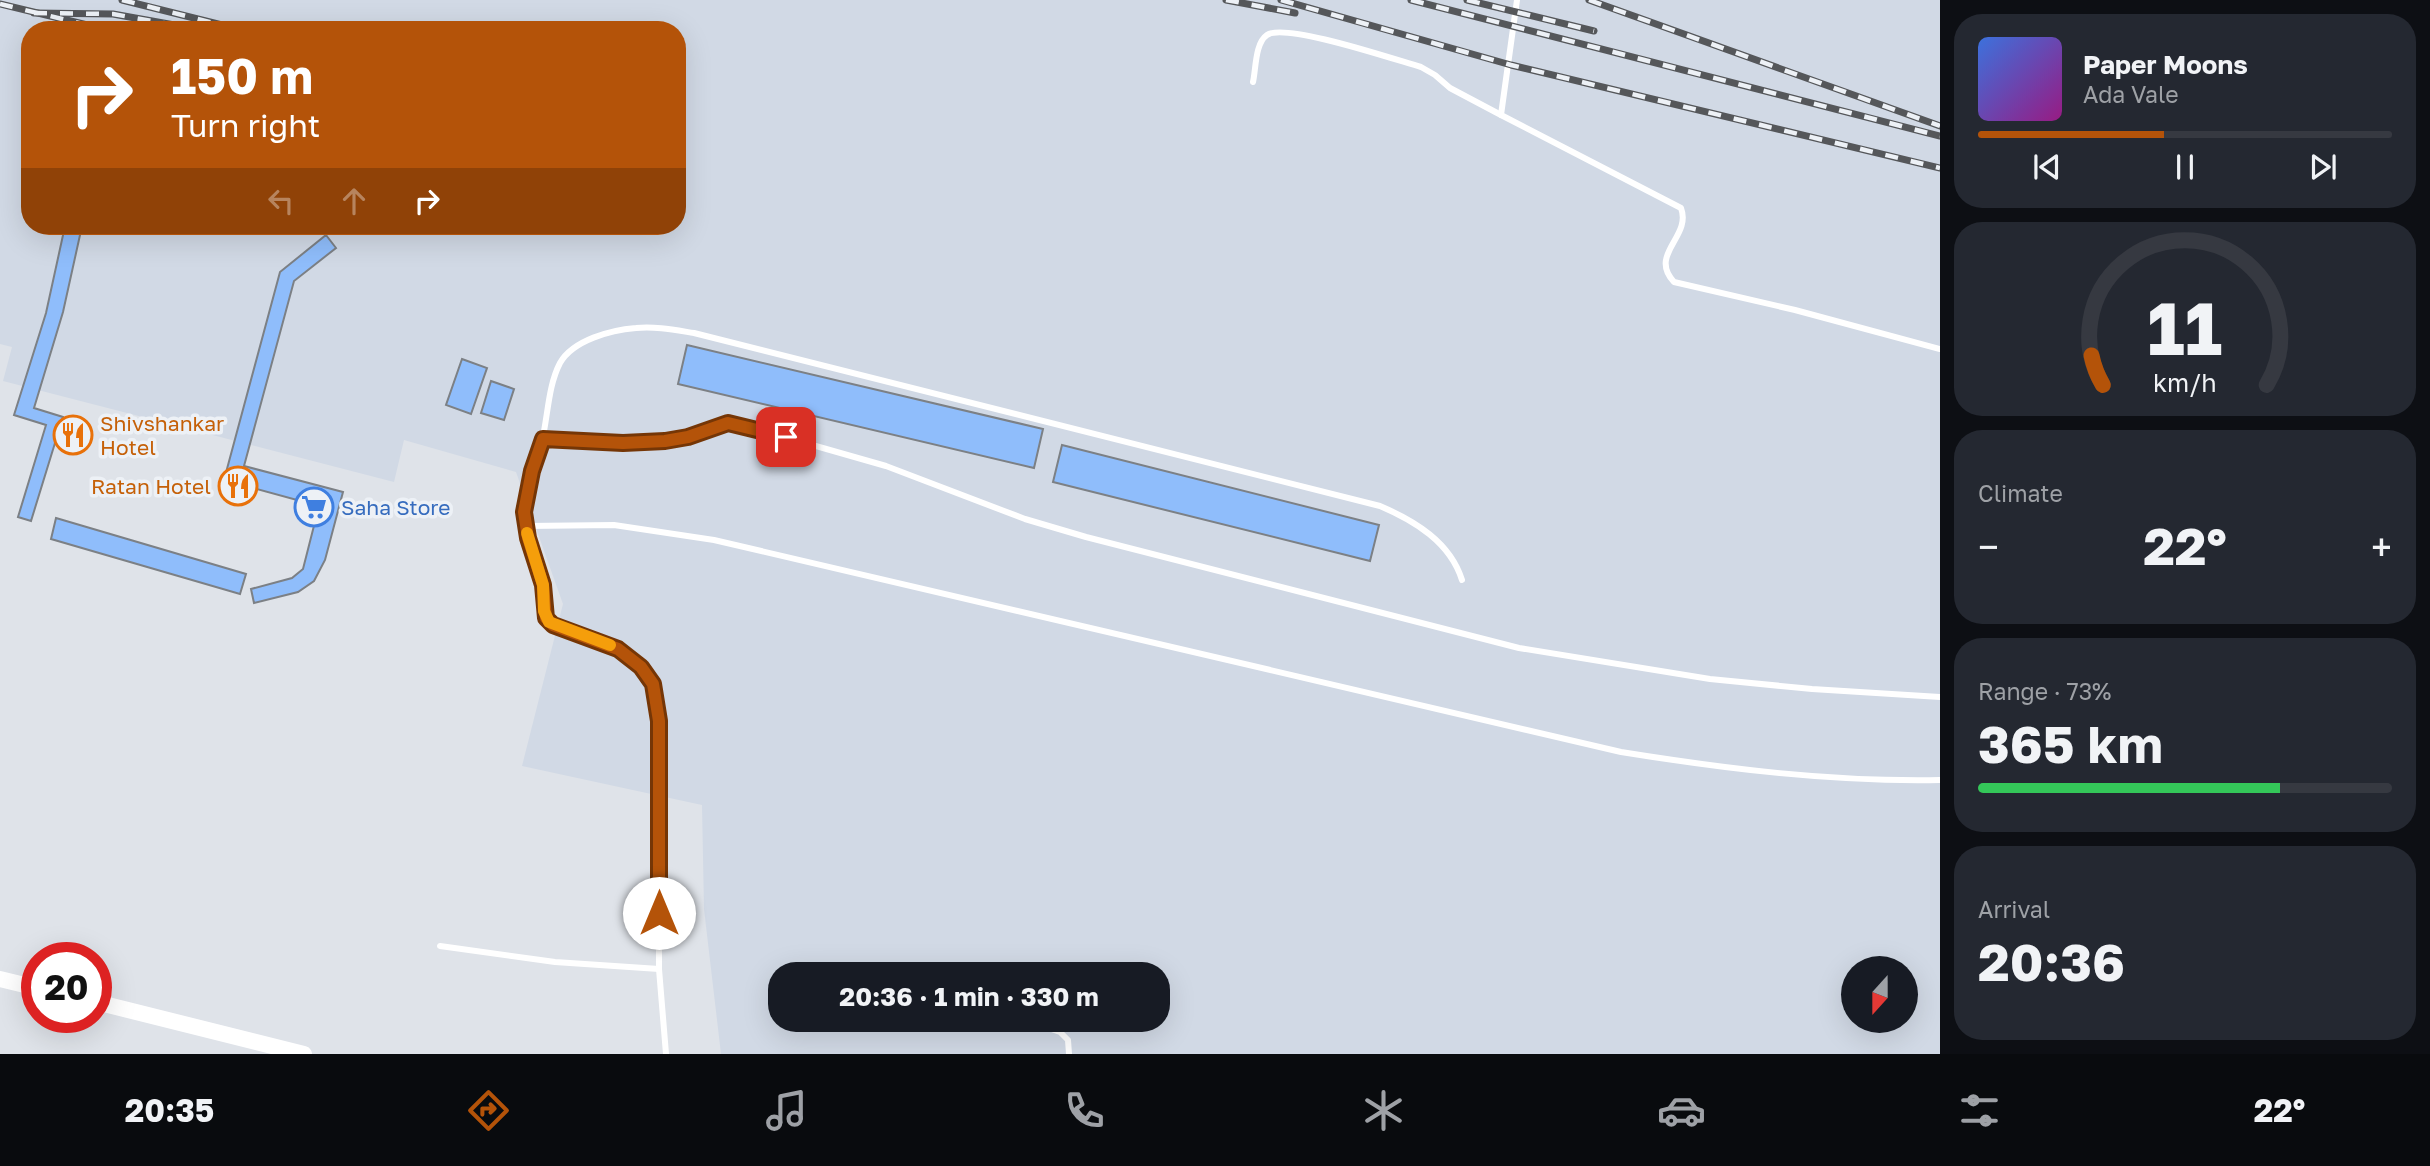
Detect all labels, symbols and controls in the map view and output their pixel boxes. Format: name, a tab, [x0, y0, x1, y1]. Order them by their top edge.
text: 150 m	[171, 46, 313, 105]
icon: right	[56, 49, 147, 140]
text: Paper Moons	[2083, 49, 2248, 80]
text: Ada Vale	[2083, 80, 2179, 108]
text: Turn right	[171, 106, 320, 144]
icon: previous	[2028, 148, 2066, 186]
icon: pause	[2166, 148, 2204, 186]
icon: next	[2304, 148, 2342, 186]
icon: left	[262, 182, 300, 220]
icon: ahead	[335, 182, 373, 220]
icon: right	[408, 182, 446, 220]
text: 11	[2148, 284, 2222, 371]
text: km/h	[2153, 367, 2217, 398]
pin	[756, 407, 816, 467]
place label: Shivshankar Hotel	[100, 410, 224, 460]
restaurant icon: Shivshankar Hotel	[52, 414, 94, 456]
icon: arrive	[767, 418, 805, 456]
restaurant icon: Ratan Hotel	[217, 465, 259, 507]
place label: Ratan Hotel	[91, 473, 211, 499]
text: Climate	[1978, 479, 2063, 507]
supermarket icon: Saha Store	[293, 486, 335, 528]
place label: Saha Store	[341, 494, 451, 520]
text: 22°	[2143, 514, 2227, 576]
text: −	[1978, 524, 1999, 569]
text: +	[2371, 524, 2392, 569]
text: Range · 73%	[1978, 677, 2111, 705]
text: 365 km	[1978, 712, 2163, 774]
position arrow	[622, 876, 696, 950]
text: Arrival	[1978, 895, 2050, 923]
text: 20:36	[1978, 930, 2125, 992]
speed limit sign: 20	[21, 942, 112, 1033]
north arrow	[1841, 956, 1918, 1032]
map controls	[1841, 956, 1918, 1033]
text: 20:36 · 1 min · 330 m	[839, 981, 1099, 1012]
icon: directions	[464, 1086, 513, 1135]
icon: music	[762, 1086, 811, 1135]
icon: phone	[1060, 1086, 1109, 1135]
icon: climate	[1359, 1086, 1408, 1135]
icon: car	[1657, 1086, 1706, 1135]
icon: filters	[1955, 1086, 2004, 1135]
text: 20:35	[125, 1091, 214, 1129]
text: 22°	[2254, 1091, 2305, 1129]

